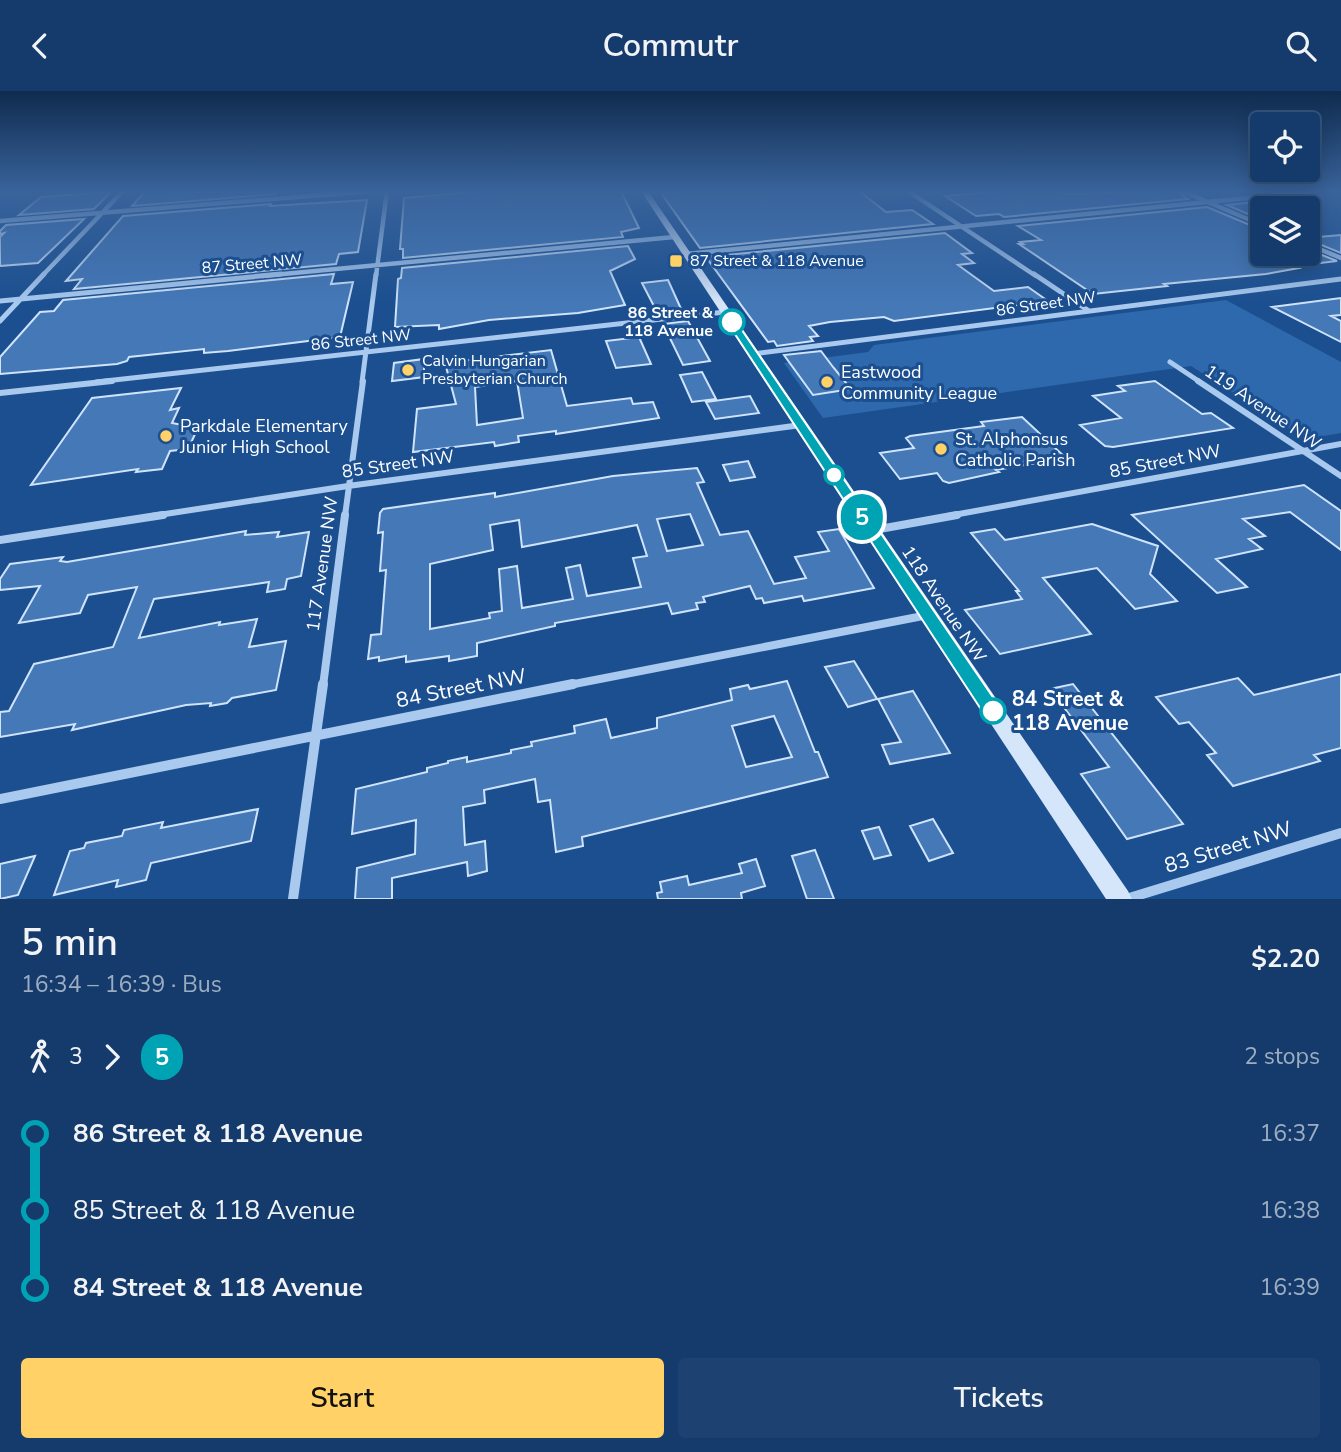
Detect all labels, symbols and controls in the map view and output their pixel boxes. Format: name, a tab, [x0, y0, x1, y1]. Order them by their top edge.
text: Commutr	[603, 24, 738, 67]
icon: back	[21, 27, 59, 65]
icon: search	[1282, 27, 1320, 65]
map controls	[1250, 112, 1320, 266]
button: locate	[1250, 112, 1320, 182]
button: layers	[1250, 196, 1320, 266]
street label: 87 Street NW	[201, 249, 303, 279]
place label: 87 Street & 118 Avenue	[690, 250, 864, 272]
marker: 87 Street & 118 Avenue	[668, 253, 684, 269]
street label: 86 Street NW	[995, 286, 1098, 322]
place label: 86 Street & 118 Avenue	[624, 302, 713, 342]
marker: 86 Street & 118 Avenue	[719, 309, 745, 335]
street label: 86 Street NW	[310, 324, 413, 356]
place label: Calvin Hungarian Presbyterian Church	[422, 350, 568, 390]
street label: 119 Avenue NW	[1200, 359, 1326, 455]
place label: Eastwood Community League	[841, 360, 997, 405]
marker: Calvin Hungarian Presbyterian Church	[400, 362, 416, 378]
marker: Eastwood Community League	[819, 374, 835, 390]
place label: Parkdale Elementary Junior High School	[179, 414, 349, 459]
place label: St. Alphonsus Catholic Parish	[955, 427, 1075, 472]
marker: Parkdale Elementary Junior High School	[158, 428, 174, 444]
street label: 85 Street NW	[1107, 438, 1223, 484]
marker: St. Alphonsus Catholic Parish	[933, 441, 949, 457]
street label: 85 Street NW	[340, 444, 456, 484]
unlabelled marker	[824, 465, 844, 485]
line badge: 5	[839, 494, 885, 540]
street label: 117 Avenue NW	[301, 495, 343, 633]
text: 5	[855, 501, 869, 533]
street label: 118 Avenue NW	[896, 541, 992, 667]
street label: 84 Street NW	[394, 662, 528, 714]
place label: 84 Street & 118 Avenue	[1012, 685, 1129, 737]
marker: 84 Street & 118 Avenue	[980, 698, 1006, 724]
street label: 83 Street NW	[1161, 814, 1295, 880]
text: 5 min	[21, 917, 118, 968]
text: $2.20	[1251, 941, 1320, 976]
text: 16:34 – 16:39 · Bus	[21, 969, 222, 1000]
icon: walk	[21, 1038, 59, 1076]
icon: forward	[93, 1038, 131, 1076]
text: 3	[69, 1041, 83, 1072]
text: 5	[155, 1041, 169, 1073]
text: 2 stops	[1244, 1041, 1320, 1072]
text: 86 Street & 118 Avenue	[73, 1116, 363, 1151]
text: 16:37	[1260, 1118, 1320, 1149]
text: 85 Street & 118 Avenue	[73, 1193, 355, 1228]
text: 16:38	[1260, 1195, 1320, 1226]
text: 84 Street & 118 Avenue	[73, 1270, 363, 1305]
text: 16:39	[1260, 1272, 1320, 1303]
button: Start	[21, 1358, 664, 1438]
button: Tickets	[678, 1358, 1320, 1438]

